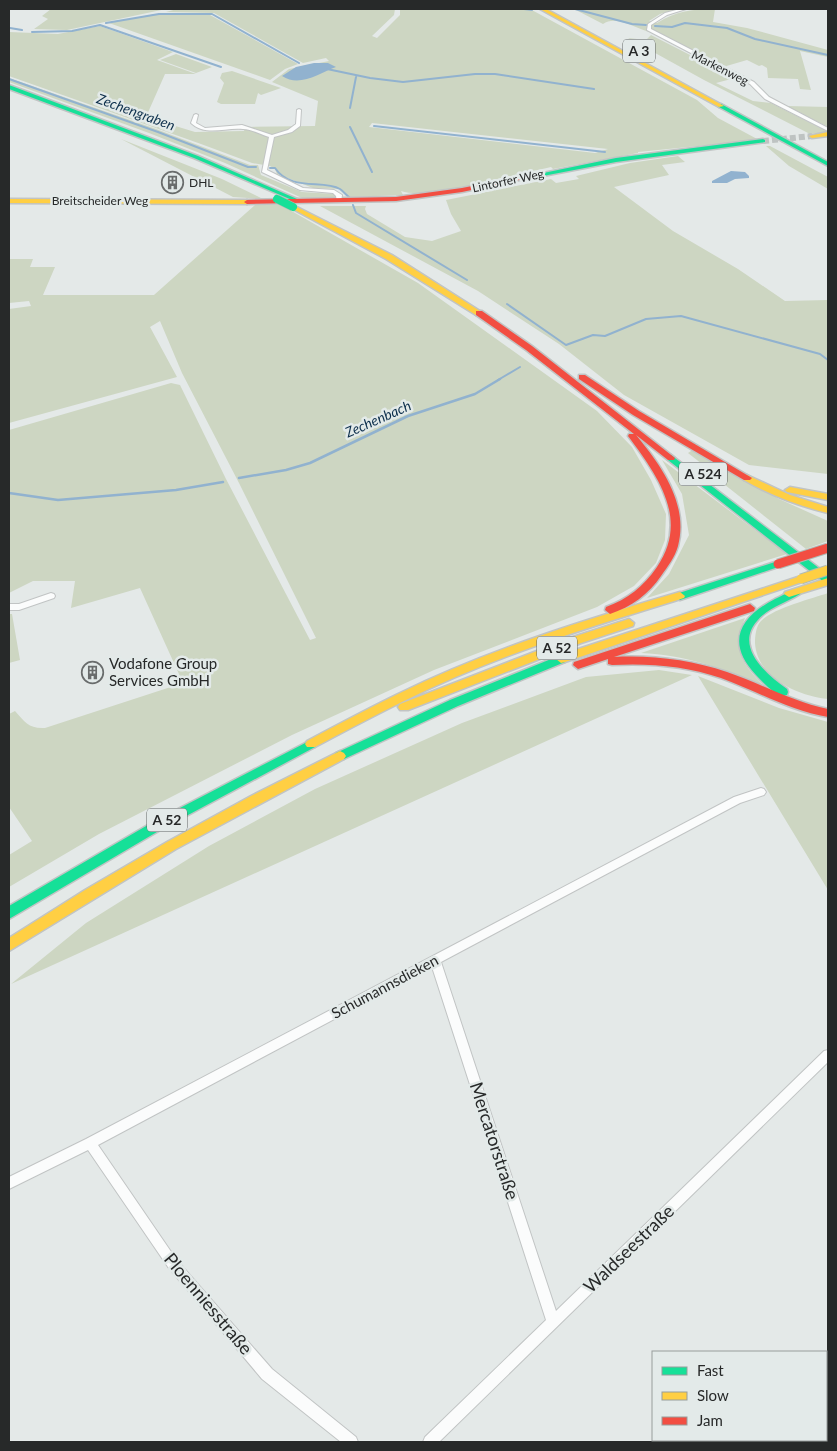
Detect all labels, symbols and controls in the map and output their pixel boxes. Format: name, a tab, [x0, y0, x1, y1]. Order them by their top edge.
road number: A 3	[623, 40, 655, 62]
street label: Markenweg	[689, 47, 751, 88]
water label: Zechengraben	[94, 89, 178, 134]
street label: Lintorfer Weg	[471, 166, 545, 195]
building icon: DHL	[161, 171, 185, 195]
place label: DHL	[189, 175, 213, 190]
street label: Breitscheider Weg	[52, 193, 148, 208]
water label: Zechenbach	[341, 396, 413, 441]
road number: A 524	[679, 462, 727, 486]
road number: A 52	[537, 636, 577, 660]
place label: Vodafone Group Services GmbH	[109, 654, 217, 689]
building icon: Vodafone Group Services GmbH	[81, 661, 105, 685]
road number: A 52	[147, 808, 187, 832]
street label: Schumannsdieken	[328, 950, 441, 1022]
street label: Mercatorstraße	[466, 1079, 524, 1202]
street label: Waldseestraße	[578, 1200, 678, 1297]
street label: Ploenniesstraße	[160, 1248, 258, 1359]
legend	[652, 1351, 827, 1441]
text: Fast	[697, 1361, 724, 1379]
text: Slow	[697, 1386, 729, 1404]
text: Jam	[697, 1411, 723, 1429]

